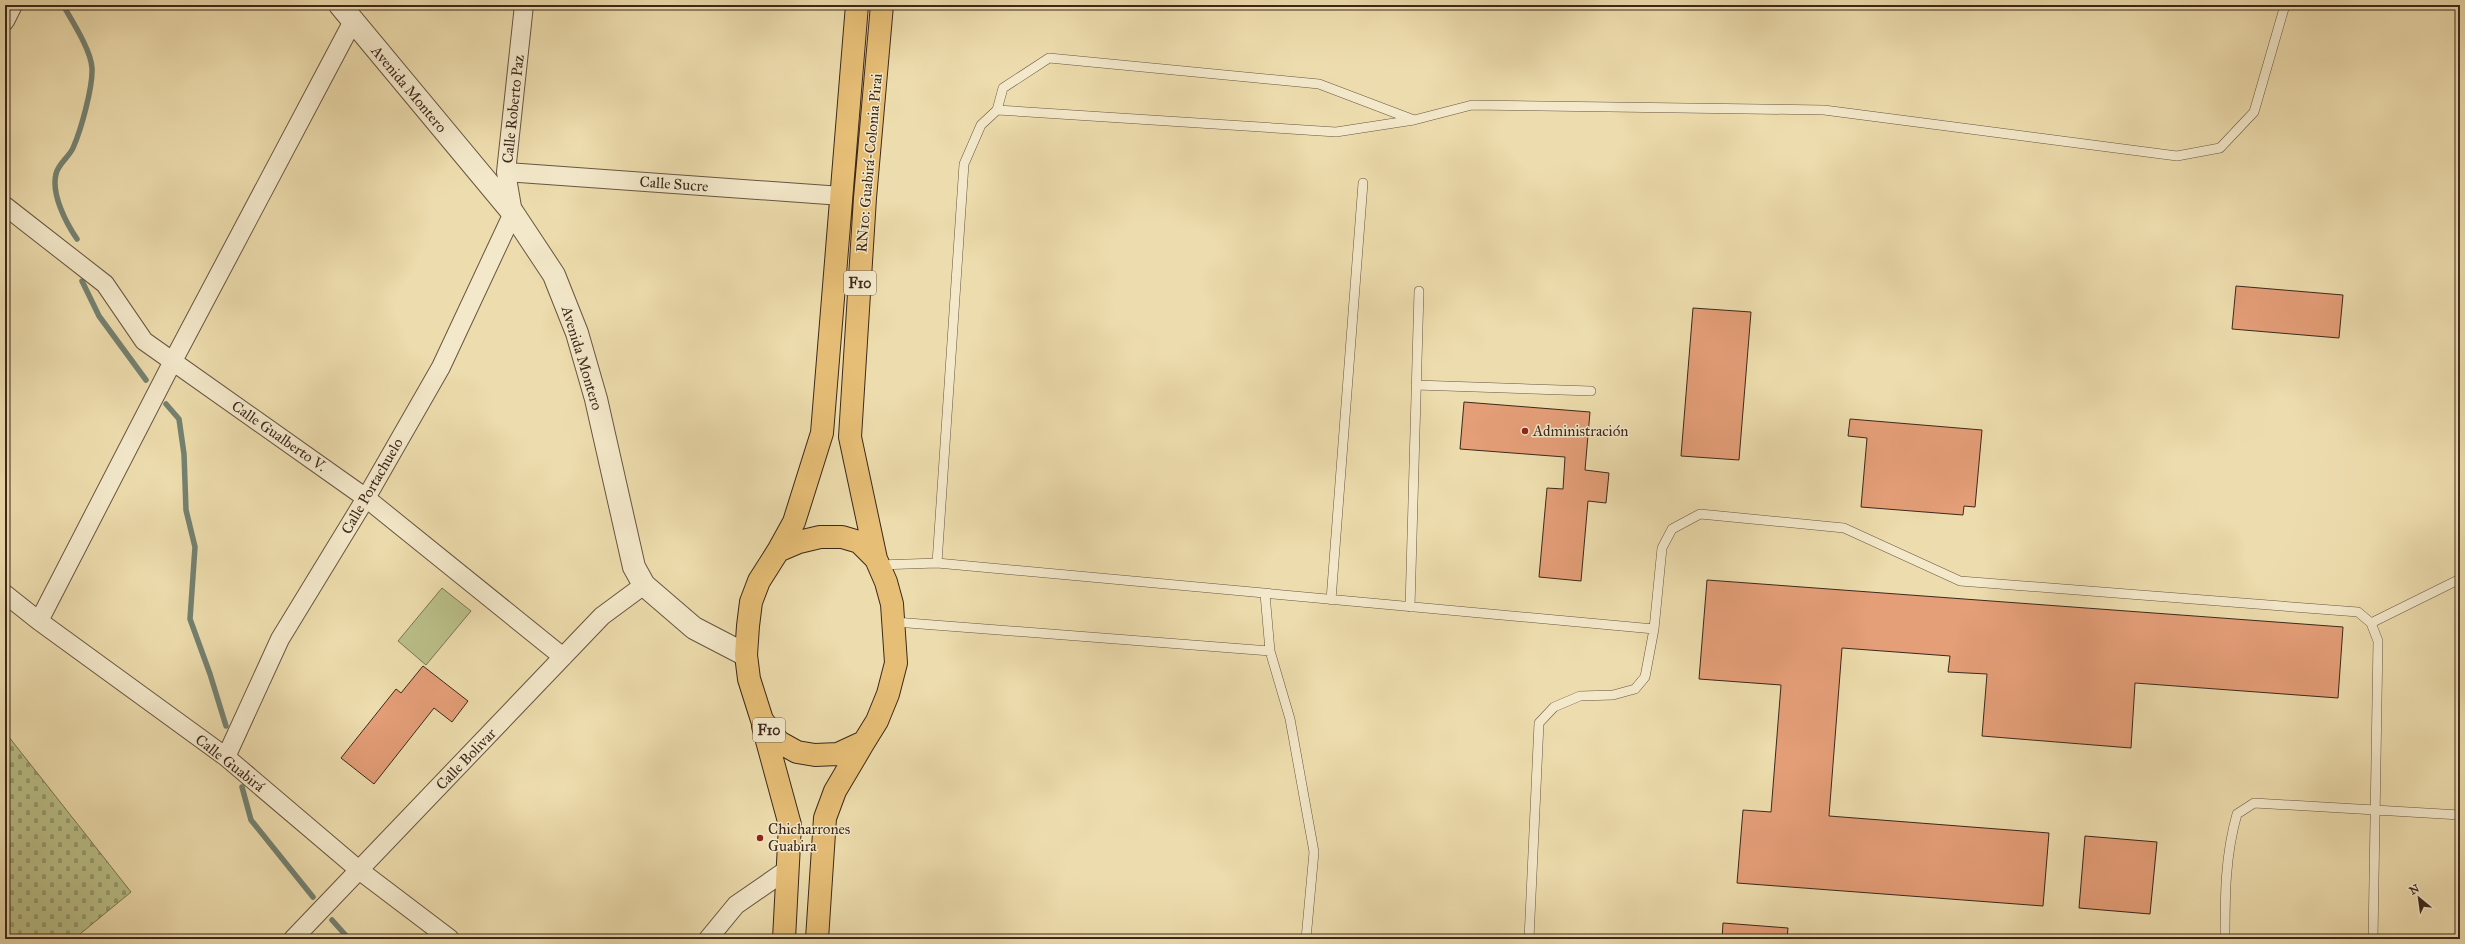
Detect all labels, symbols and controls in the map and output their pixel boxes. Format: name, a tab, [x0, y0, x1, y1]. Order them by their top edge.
street label: Avenida Montero	[367, 41, 451, 136]
street label: Calle Roberto Paz	[498, 54, 528, 164]
street label: RN10: Guabirá-Colonia Pirai	[852, 73, 886, 253]
street label: Calle Sucre	[639, 173, 709, 195]
road number: F10	[844, 271, 876, 295]
street label: Avenida Montero	[557, 303, 606, 412]
street label: Calle Gualberto V.	[228, 397, 330, 475]
place label: Administración	[1532, 422, 1628, 440]
marker: Administración	[1520, 426, 1530, 436]
street label: Calle Portachuelo	[337, 435, 407, 537]
road number: F10	[753, 718, 785, 742]
street label: Calle Bolivar	[432, 724, 500, 794]
street label: Calle Guabirá	[192, 730, 269, 796]
place label: Chicharrones Guabira	[768, 820, 850, 855]
marker: Chicharrones Guabira	[755, 833, 765, 843]
north arrow	[2399, 878, 2439, 918]
text: N	[2407, 881, 2422, 898]

